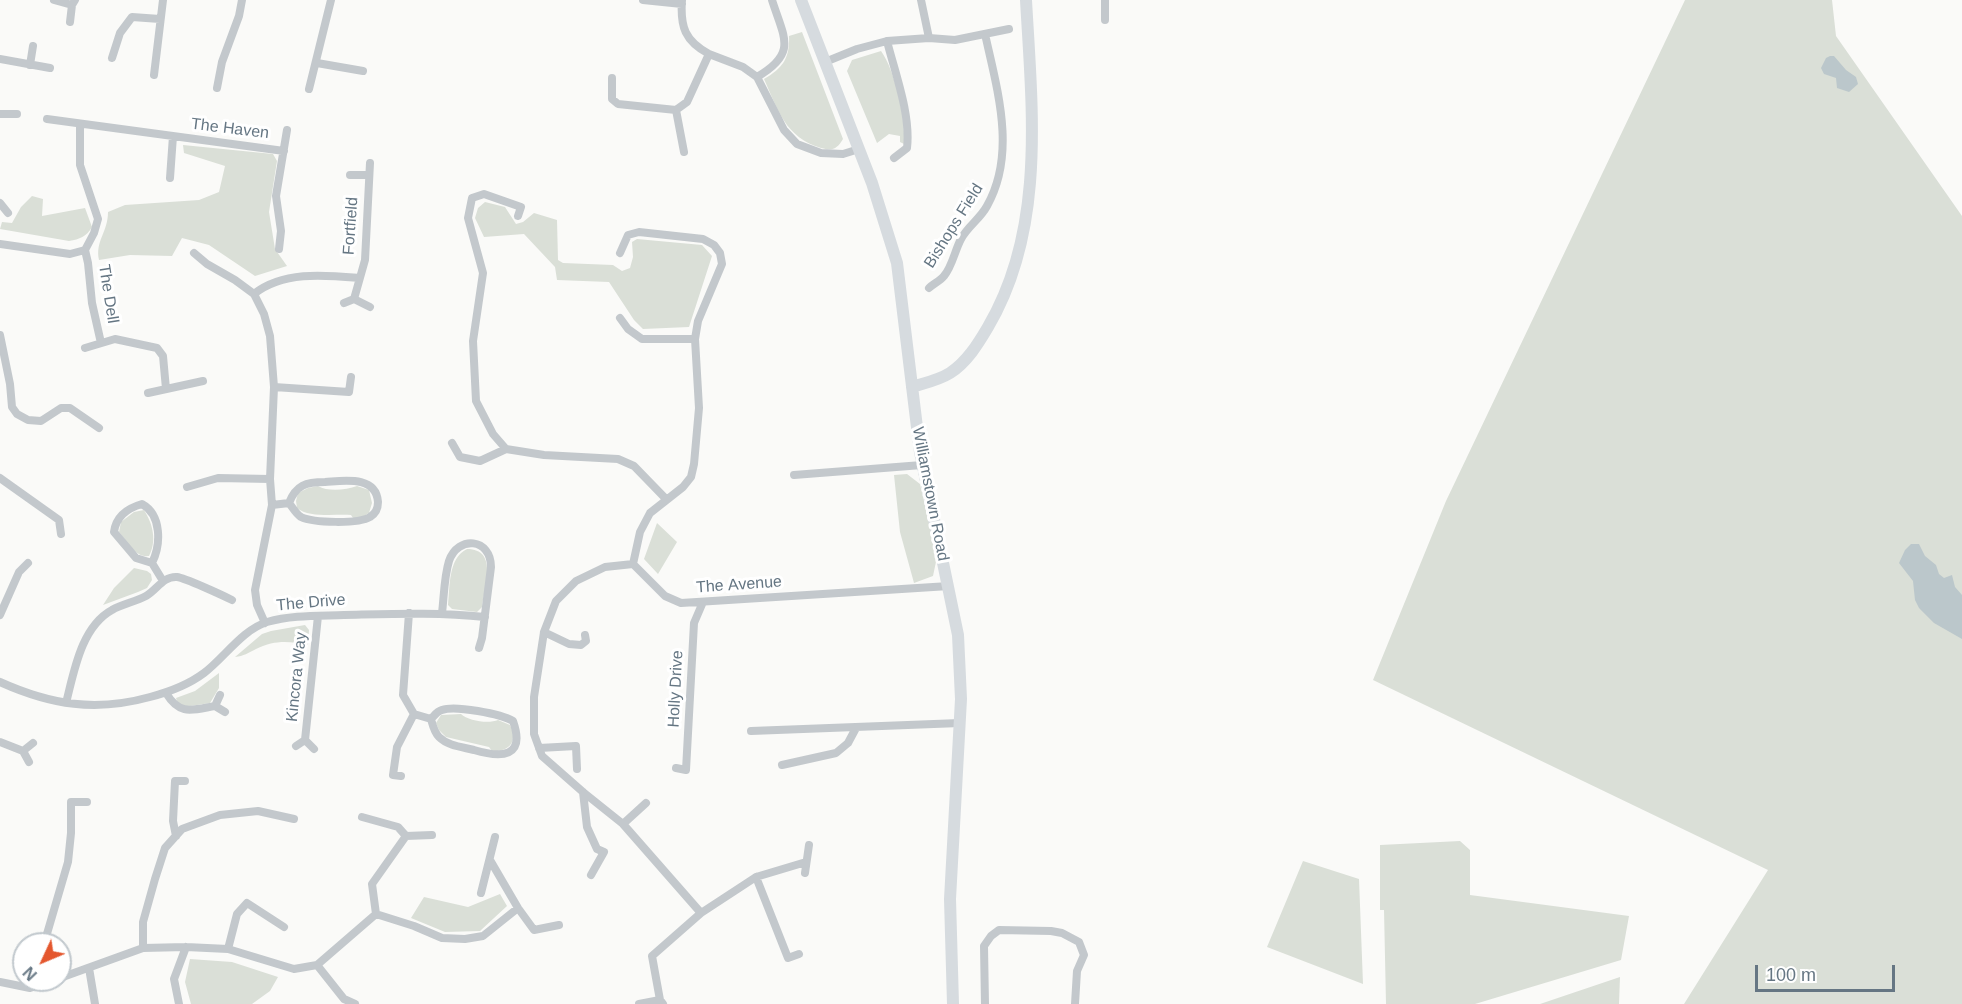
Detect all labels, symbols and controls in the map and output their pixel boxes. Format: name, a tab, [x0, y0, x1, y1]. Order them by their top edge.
street label: The Haven	[190, 115, 270, 143]
street label: Bishops Field	[920, 180, 988, 272]
street label: Fortfield	[339, 197, 363, 255]
street label: The Dell	[94, 263, 122, 325]
street label: Williamstown Road	[908, 425, 952, 563]
street label: The Avenue	[695, 572, 783, 598]
street label: The Drive	[276, 590, 346, 616]
street label: Kincora Way	[283, 631, 311, 723]
street label: Holly Drive	[664, 650, 688, 728]
north arrow	[12, 932, 72, 992]
scale bar	[1758, 953, 1898, 991]
text: N	[20, 963, 40, 984]
text: 100 m	[1766, 965, 1816, 985]

